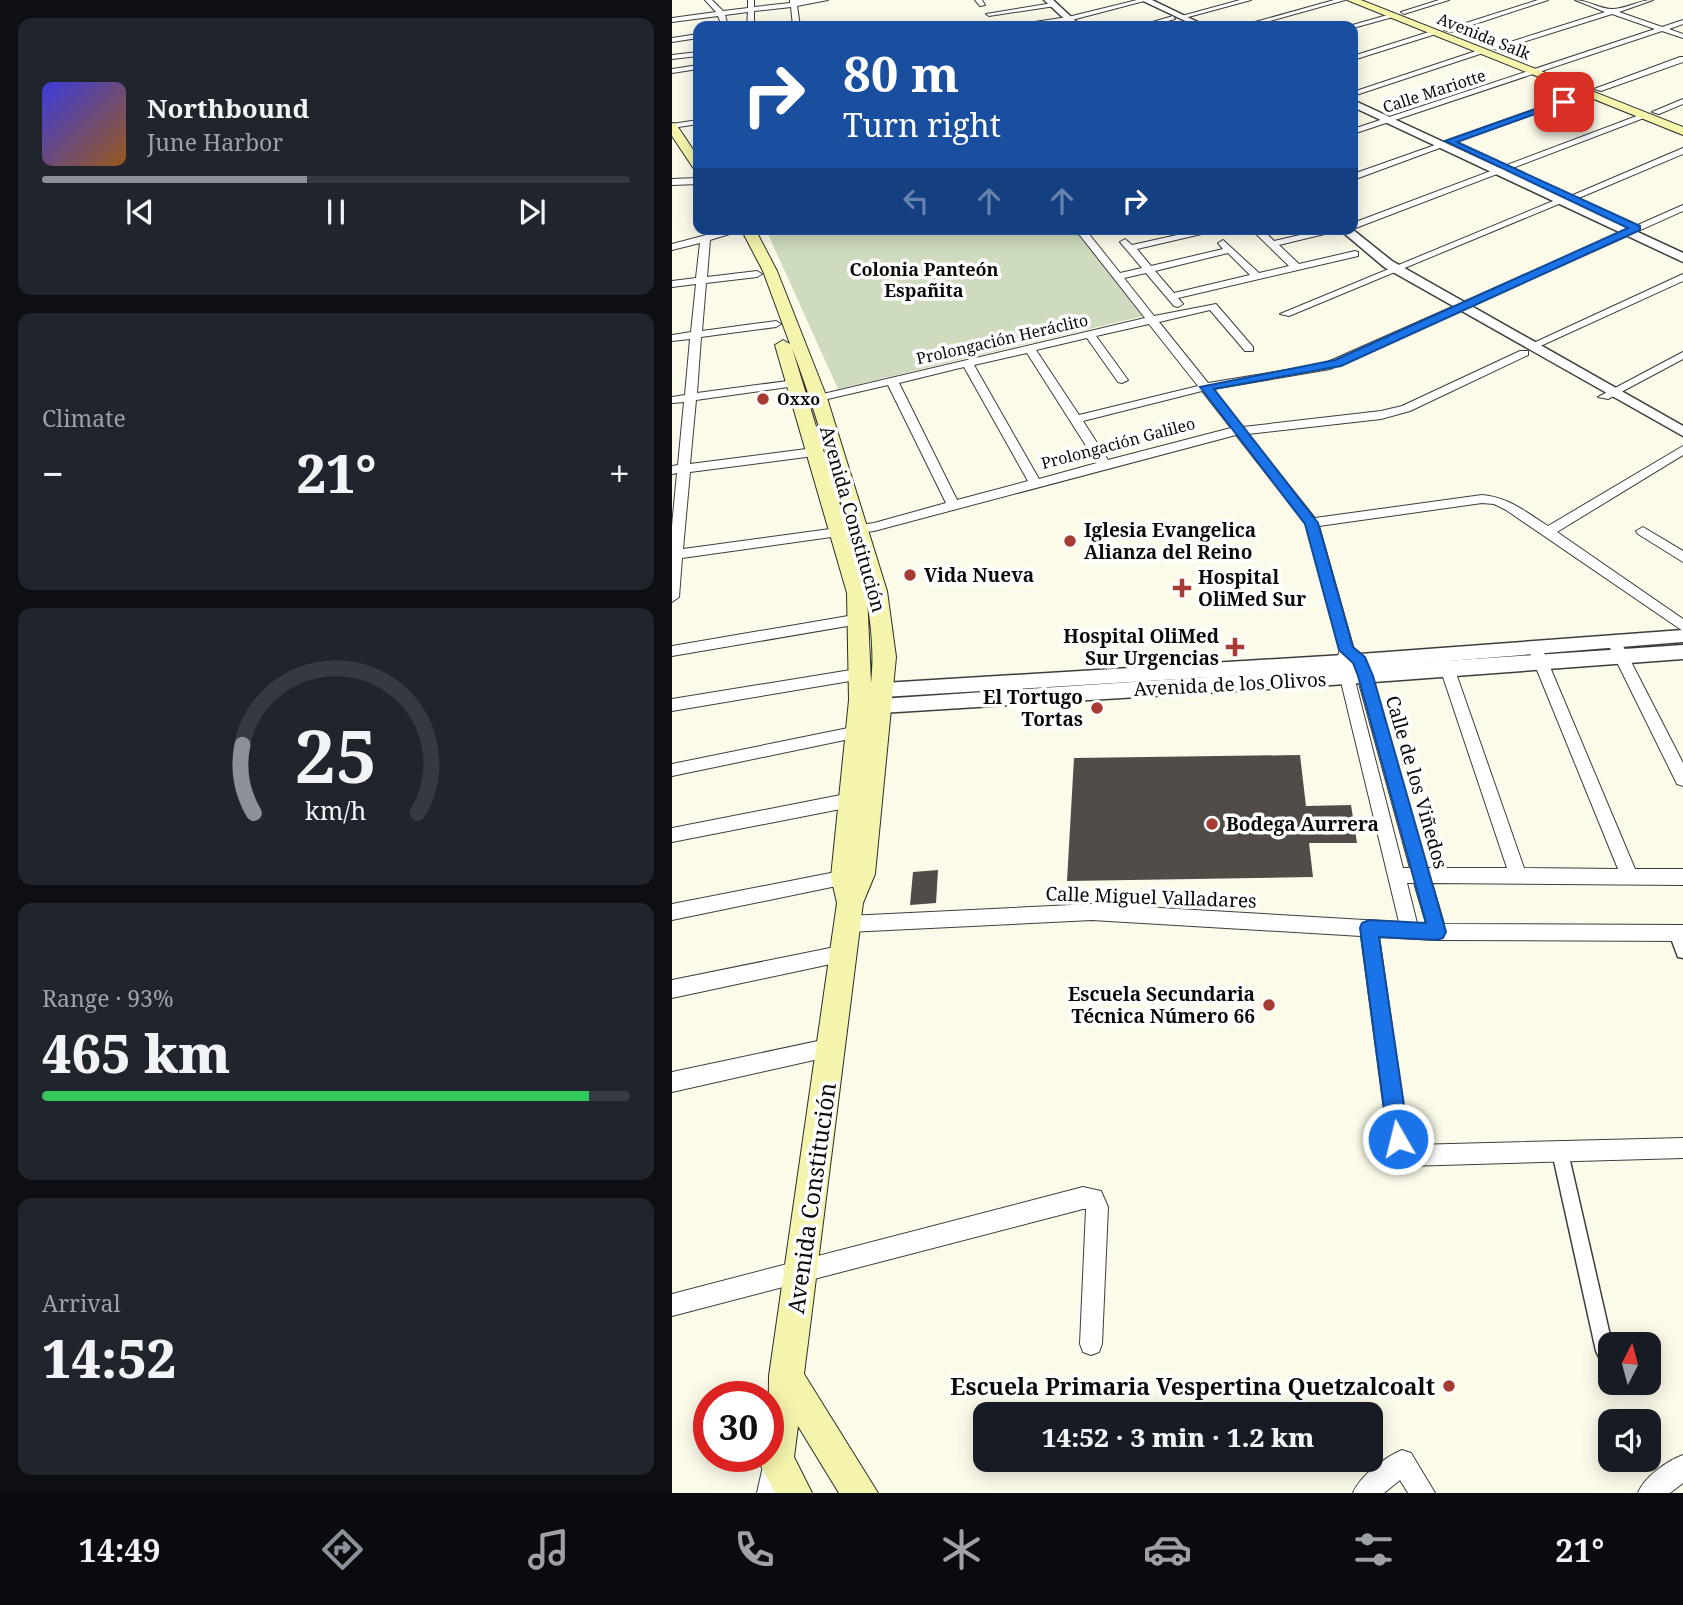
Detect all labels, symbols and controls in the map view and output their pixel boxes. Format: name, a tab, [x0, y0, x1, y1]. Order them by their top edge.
street label: Avenida Salk	[1434, 7, 1534, 65]
text: 80 m	[843, 40, 959, 106]
icon: right	[728, 49, 819, 140]
street label: Calle Mariotte	[1380, 64, 1488, 118]
pin	[1534, 72, 1594, 132]
icon: arrive	[1545, 83, 1583, 121]
text: Northbound	[147, 90, 309, 126]
text: Turn right	[843, 103, 1001, 146]
text: June Harbor	[147, 126, 283, 158]
icon: left	[897, 182, 935, 220]
icon: ahead	[970, 182, 1008, 220]
icon: ahead	[1043, 182, 1081, 220]
icon: right	[1116, 182, 1154, 220]
icon: previous	[121, 193, 159, 231]
icon: pause	[317, 193, 355, 231]
icon: next	[513, 193, 551, 231]
district label: Colonia Panteón Españita	[849, 257, 999, 302]
street label: Prolongación Heráclito	[914, 309, 1090, 369]
place label: Oxxo	[777, 388, 820, 410]
marker: Oxxo	[755, 391, 771, 407]
text: Climate	[42, 402, 126, 434]
street label: Prolongación Galileo	[1039, 412, 1197, 474]
street label: Avenida Constitución	[814, 423, 892, 615]
text: 21°	[296, 437, 376, 508]
text: −	[42, 447, 64, 499]
text: +	[609, 447, 630, 499]
place label: Iglesia Evangelica Alianza del Reino	[1084, 517, 1256, 565]
marker: Iglesia Evangelica Alianza del Reino	[1062, 533, 1078, 549]
place label: Vida Nueva	[924, 562, 1034, 588]
place label: Hospital OliMed Sur	[1198, 564, 1306, 612]
marker: Vida Nueva	[902, 567, 918, 583]
marker: Hospital OliMed Sur	[1172, 578, 1192, 598]
place label: Hospital OliMed Sur Urgencias	[1063, 623, 1220, 671]
marker: Hospital OliMed Sur Urgencias	[1225, 637, 1245, 657]
street label: Avenida de los Olivos	[1133, 666, 1327, 702]
place label: El Tortugo Tortas	[983, 684, 1083, 732]
street label: Calle de los Viñedos	[1380, 692, 1454, 872]
marker: El Tortugo Tortas	[1089, 700, 1105, 716]
text: 25	[295, 705, 377, 804]
text: km/h	[305, 792, 367, 826]
place label: Bodega Aurrera	[1226, 811, 1379, 837]
marker: Bodega Aurrera	[1204, 816, 1220, 832]
street label: Calle Miguel Valladares	[1045, 880, 1257, 914]
place label: Escuela Secundaria Técnica Número 66	[1068, 981, 1255, 1029]
text: Range · 93%	[42, 982, 174, 1014]
marker: Escuela Secundaria Técnica Número 66	[1261, 997, 1277, 1013]
text: 465 km	[42, 1017, 230, 1088]
street label: Avenida Constitución	[779, 1080, 843, 1316]
position arrow	[1361, 1102, 1435, 1176]
text: Arrival	[42, 1287, 121, 1319]
text: 14:52	[42, 1322, 176, 1393]
north arrow	[1598, 1332, 1661, 1395]
map controls	[1598, 1332, 1661, 1472]
place label: Escuela Primaria Vespertina Quetzalcoalt	[950, 1370, 1435, 1402]
marker: Escuela Primaria Vespertina Quetzalcoalt	[1441, 1378, 1457, 1394]
speed limit sign: 30	[693, 1381, 784, 1472]
button: sound	[1598, 1409, 1661, 1472]
text: 14:52 · 3 min · 1.2 km	[1042, 1419, 1314, 1455]
icon: directions	[318, 1525, 367, 1574]
icon: music	[524, 1525, 573, 1574]
icon: phone	[730, 1525, 779, 1574]
icon: climate	[937, 1525, 986, 1574]
icon: car	[1143, 1525, 1192, 1574]
icon: filters	[1349, 1525, 1398, 1574]
text: 14:49	[79, 1528, 161, 1571]
text: 21°	[1555, 1528, 1604, 1571]

